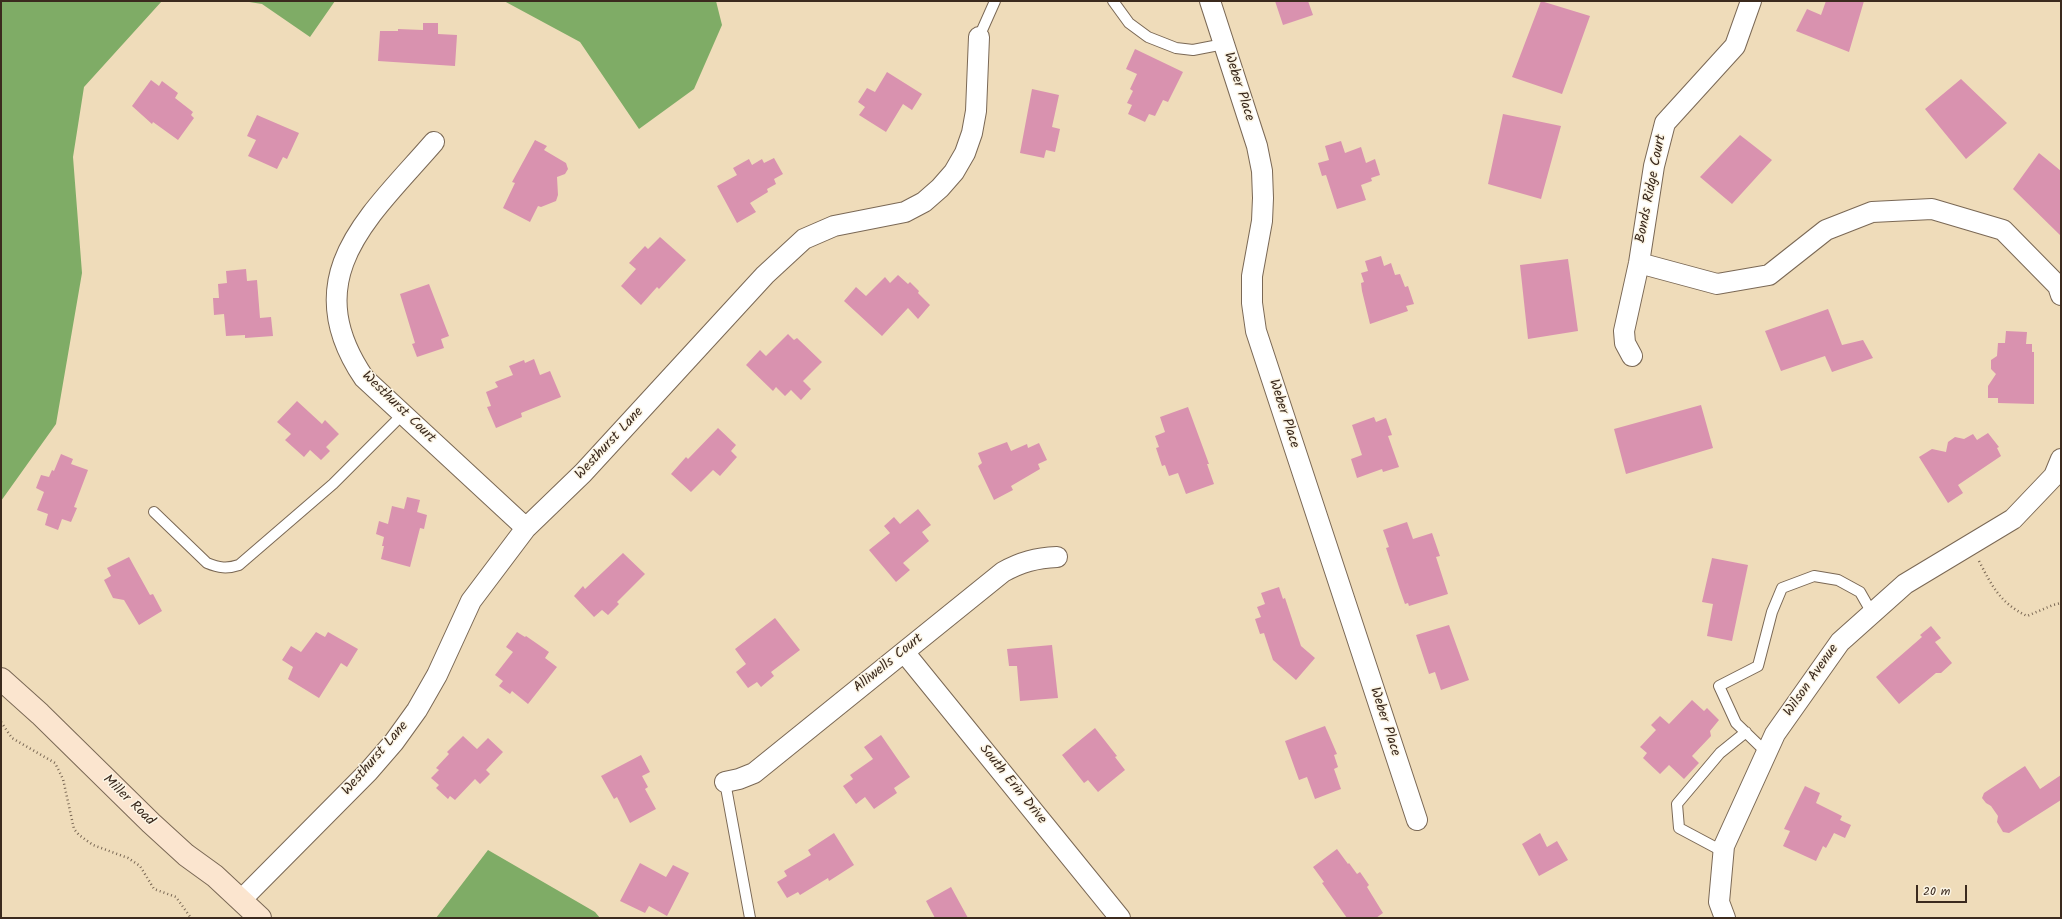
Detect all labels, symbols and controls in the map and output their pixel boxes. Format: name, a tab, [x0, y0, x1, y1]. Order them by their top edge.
street label: Weber Place	[1219, 51, 1257, 123]
street label: Bonds Ridge Court	[1633, 133, 1671, 245]
street label: Westhurst Court	[358, 369, 438, 447]
street label: Weber Place	[1264, 378, 1302, 450]
street label: Westhurst Lane	[572, 404, 648, 484]
street label: Alliwells Court	[851, 631, 927, 697]
street label: Wilson Avenue	[1781, 642, 1843, 720]
street label: Weber Place	[1365, 686, 1403, 758]
street label: Westhurst Lane	[339, 719, 413, 799]
street label: South Erin Drive	[975, 742, 1049, 828]
street label: Miller Road	[98, 772, 158, 830]
scale bar	[1918, 877, 1969, 903]
text: 20 m	[1923, 882, 1950, 901]

